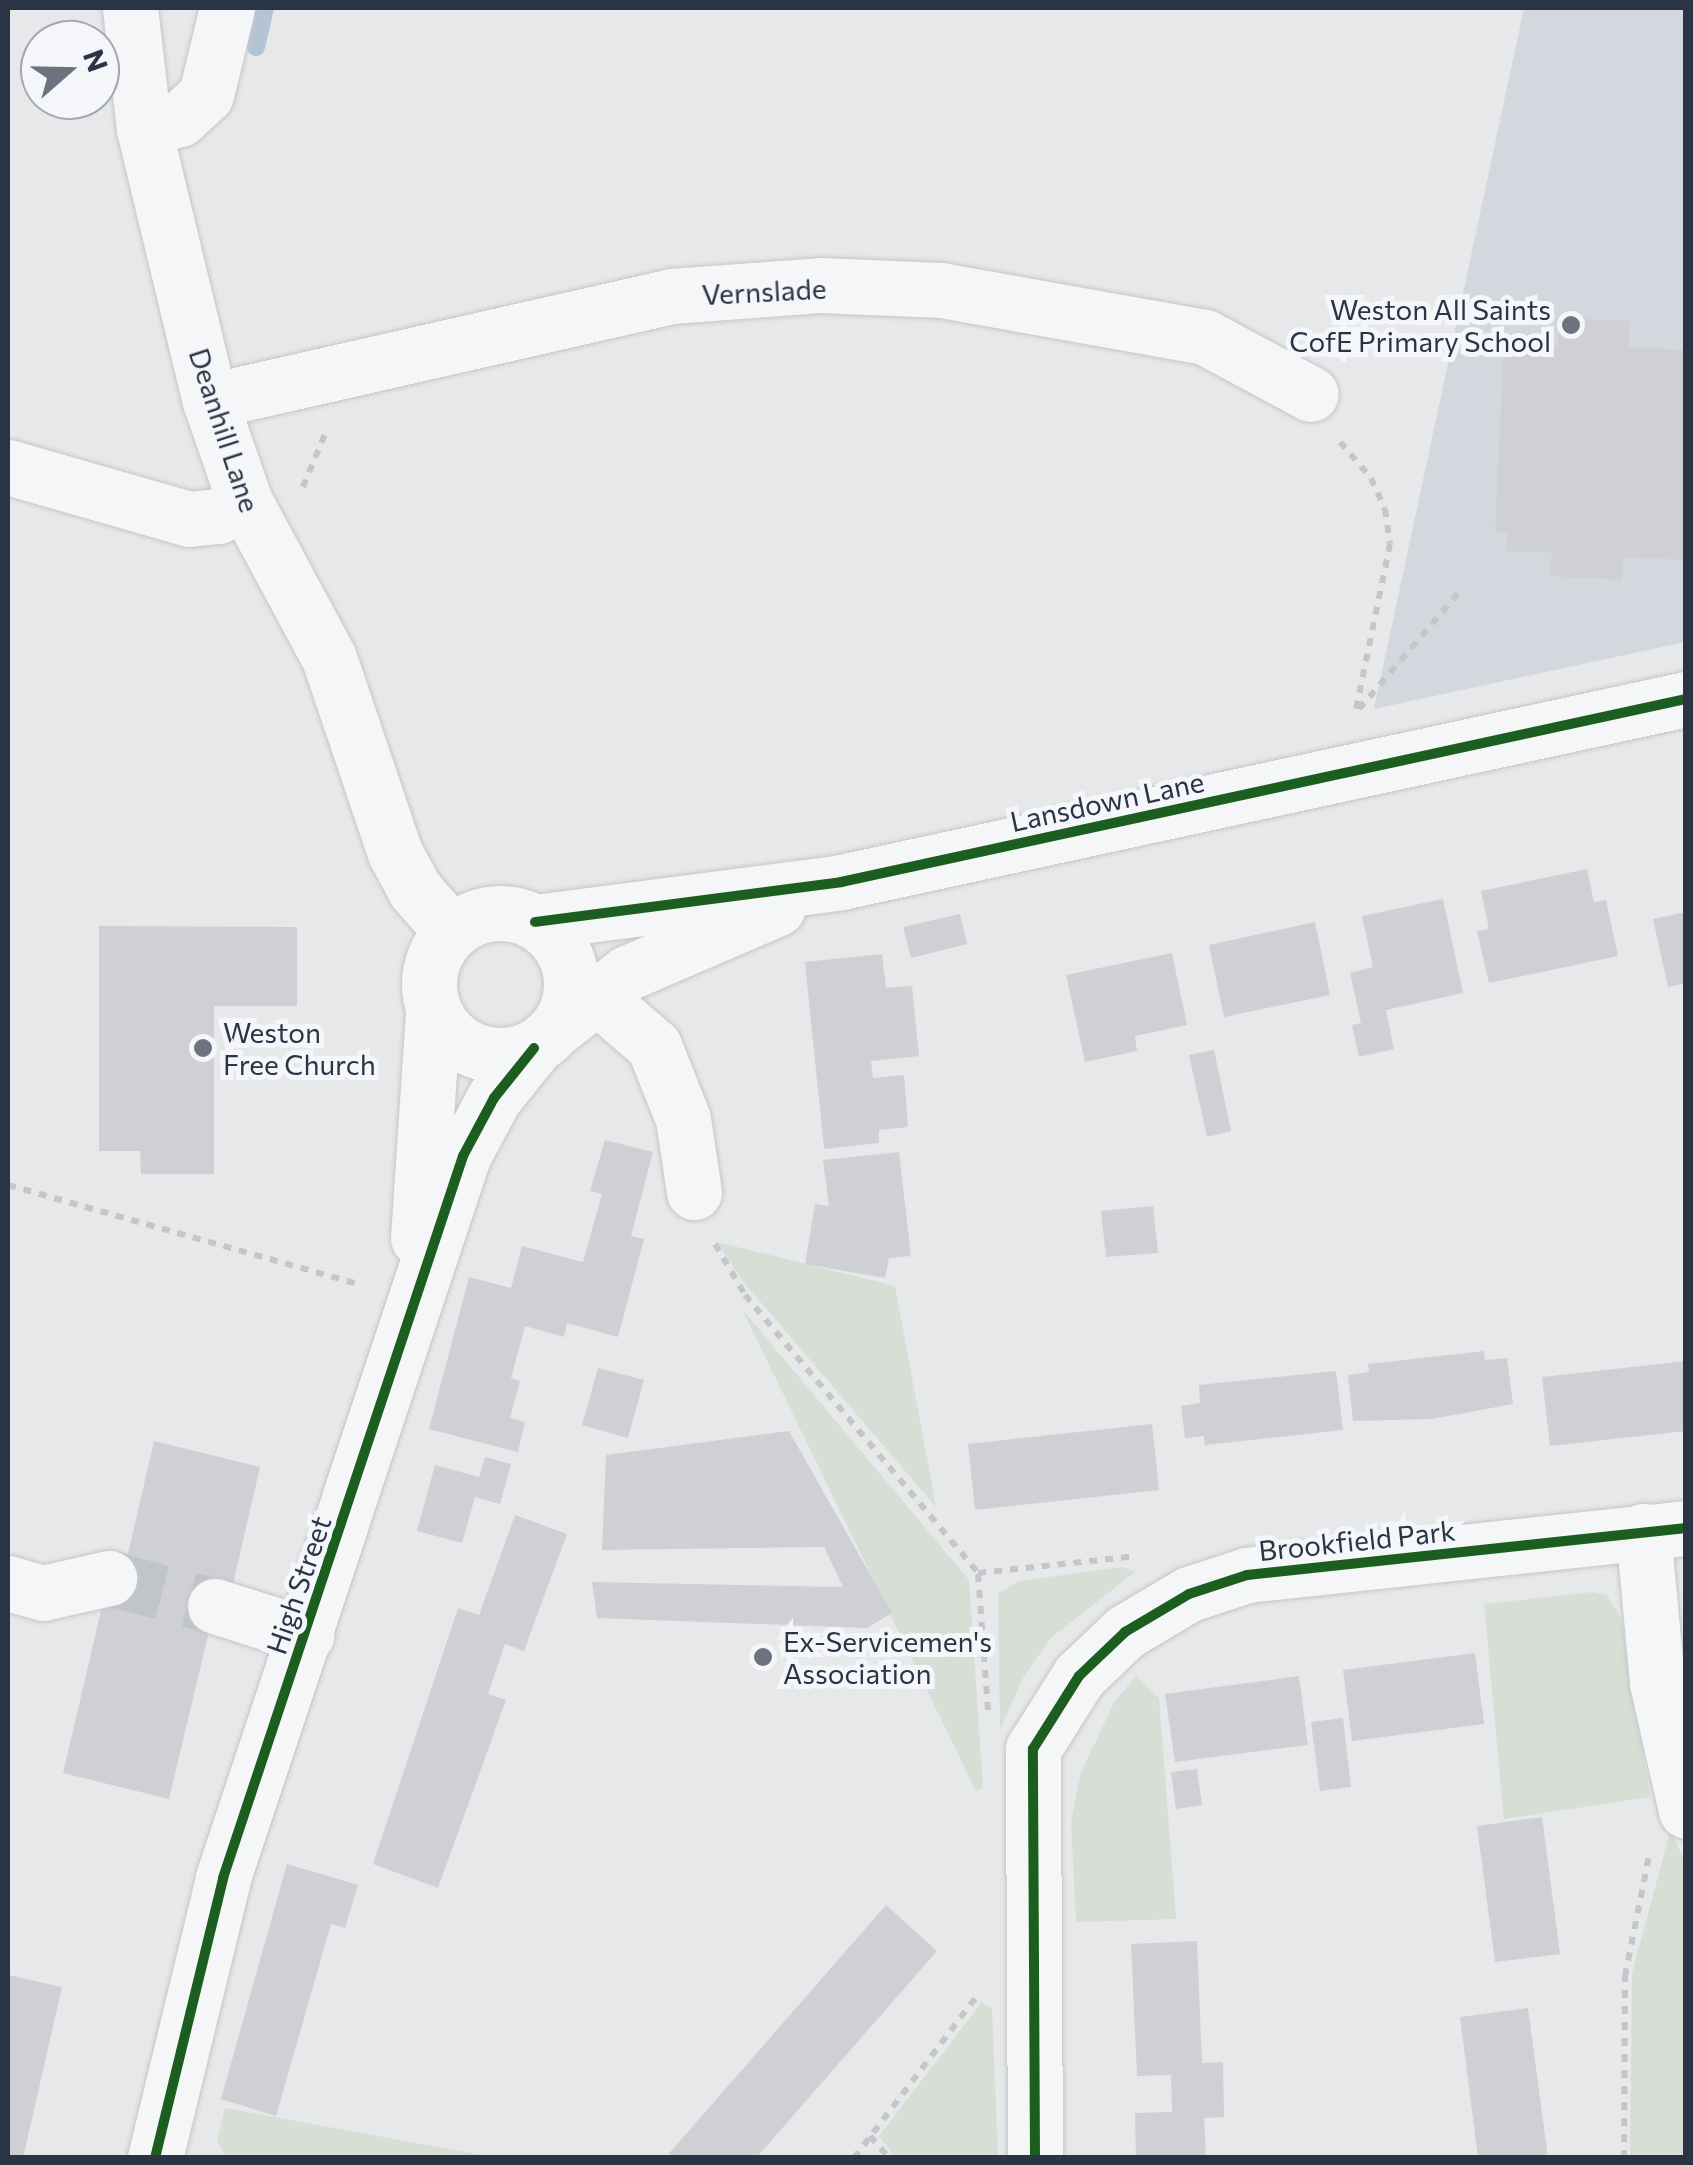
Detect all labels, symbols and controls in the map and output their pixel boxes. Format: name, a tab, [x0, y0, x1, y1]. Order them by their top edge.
north arrow	[20, 20, 120, 120]
text: N	[77, 45, 116, 76]
street label: Vernslade	[701, 271, 827, 311]
place label: Weston All Saints CofE Primary School	[1289, 292, 1551, 358]
marker: Weston All Saints CofE Primary School	[1560, 314, 1582, 336]
street label: Deanhill Lane	[183, 344, 267, 516]
street label: Lansdown Lane	[1007, 764, 1207, 838]
place label: Weston Free Church	[223, 1015, 376, 1081]
marker: Weston Free Church	[192, 1037, 214, 1059]
street label: High Street	[259, 1511, 337, 1659]
street label: Brookfield Park	[1257, 1513, 1457, 1567]
place label: Ex-Servicemen's Association	[783, 1624, 992, 1690]
marker: Ex-Servicemen's Association	[752, 1646, 774, 1668]

